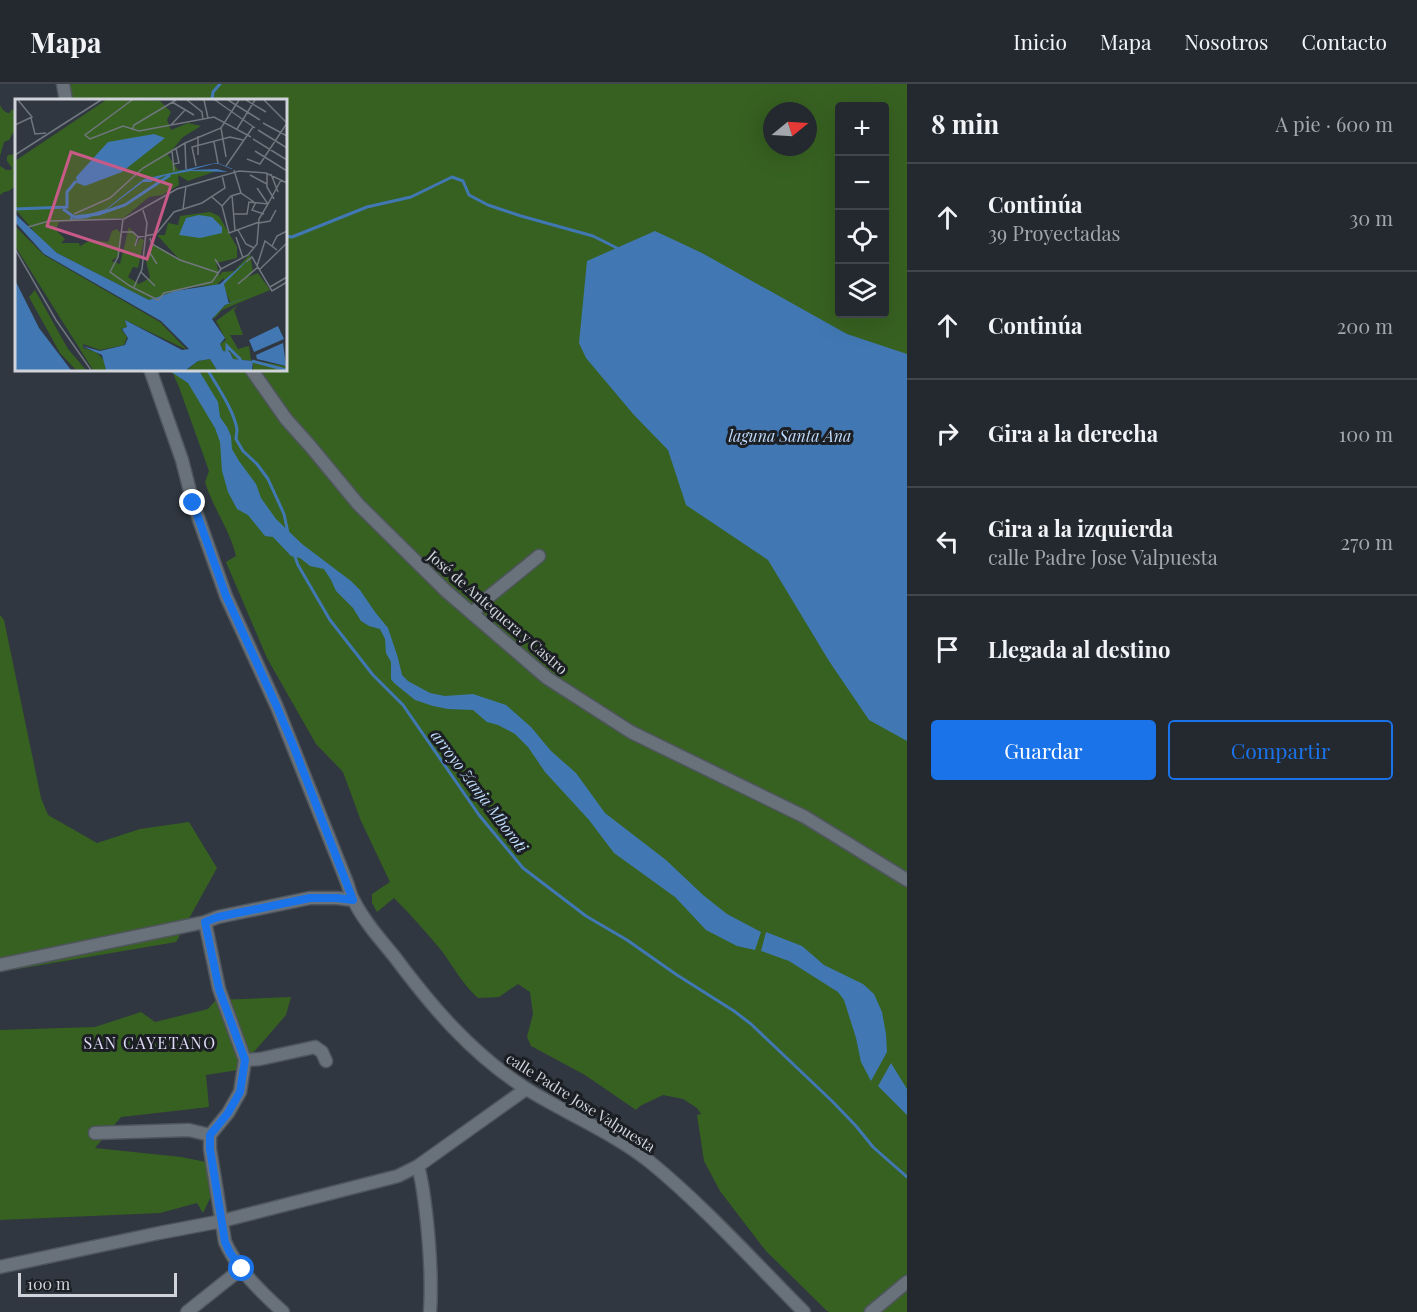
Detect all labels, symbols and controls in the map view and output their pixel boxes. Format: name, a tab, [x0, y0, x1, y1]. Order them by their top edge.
text: Mapa	[30, 23, 102, 60]
text: Inicio	[1013, 27, 1067, 55]
text: Mapa	[1100, 27, 1151, 55]
text: Nosotros	[1184, 27, 1268, 55]
text: Contacto	[1301, 27, 1387, 55]
inset map	[15, 99, 286, 370]
north arrow	[763, 102, 817, 156]
map controls	[835, 102, 889, 318]
button: +	[835, 102, 889, 156]
text: 8 min	[931, 106, 999, 141]
text: A pie · 600 m	[1276, 110, 1393, 137]
button: −	[835, 156, 889, 210]
text: Continúa	[988, 189, 1082, 219]
icon: ahead	[931, 201, 964, 234]
text: 30 m	[1349, 204, 1393, 231]
button: locate	[835, 210, 889, 264]
text: 39 Proyectadas	[988, 219, 1120, 246]
button: layers	[835, 264, 889, 318]
icon: ahead	[931, 309, 964, 342]
text: Continúa	[988, 310, 1082, 340]
text: 200 m	[1337, 312, 1393, 339]
icon: right	[931, 417, 964, 450]
text: Gira a la derecha	[988, 418, 1158, 448]
text: 100 m	[1339, 420, 1393, 447]
water label: laguna Santa Ana	[729, 425, 851, 446]
route end	[179, 489, 205, 515]
text: Gira a la izquierda	[988, 513, 1173, 543]
icon: left	[931, 525, 964, 558]
text: 270 m	[1341, 528, 1393, 555]
text: calle Padre Jose Valpuesta	[988, 543, 1218, 570]
street label: José de Antequera y Castro	[423, 545, 572, 678]
icon: arrive	[931, 633, 964, 666]
text: Llegada al destino	[988, 634, 1170, 664]
button: Guardar	[931, 720, 1156, 780]
button: Compartir	[1168, 720, 1393, 780]
water label: arroyo Zanja Mboroti	[427, 726, 534, 857]
district label: SAN CAYETANO	[83, 1032, 217, 1053]
street label: calle Padre Jose Valpuesta	[503, 1048, 660, 1156]
route start	[228, 1255, 254, 1281]
scale bar	[18, 1270, 177, 1298]
text: 100 m	[27, 1273, 70, 1294]

